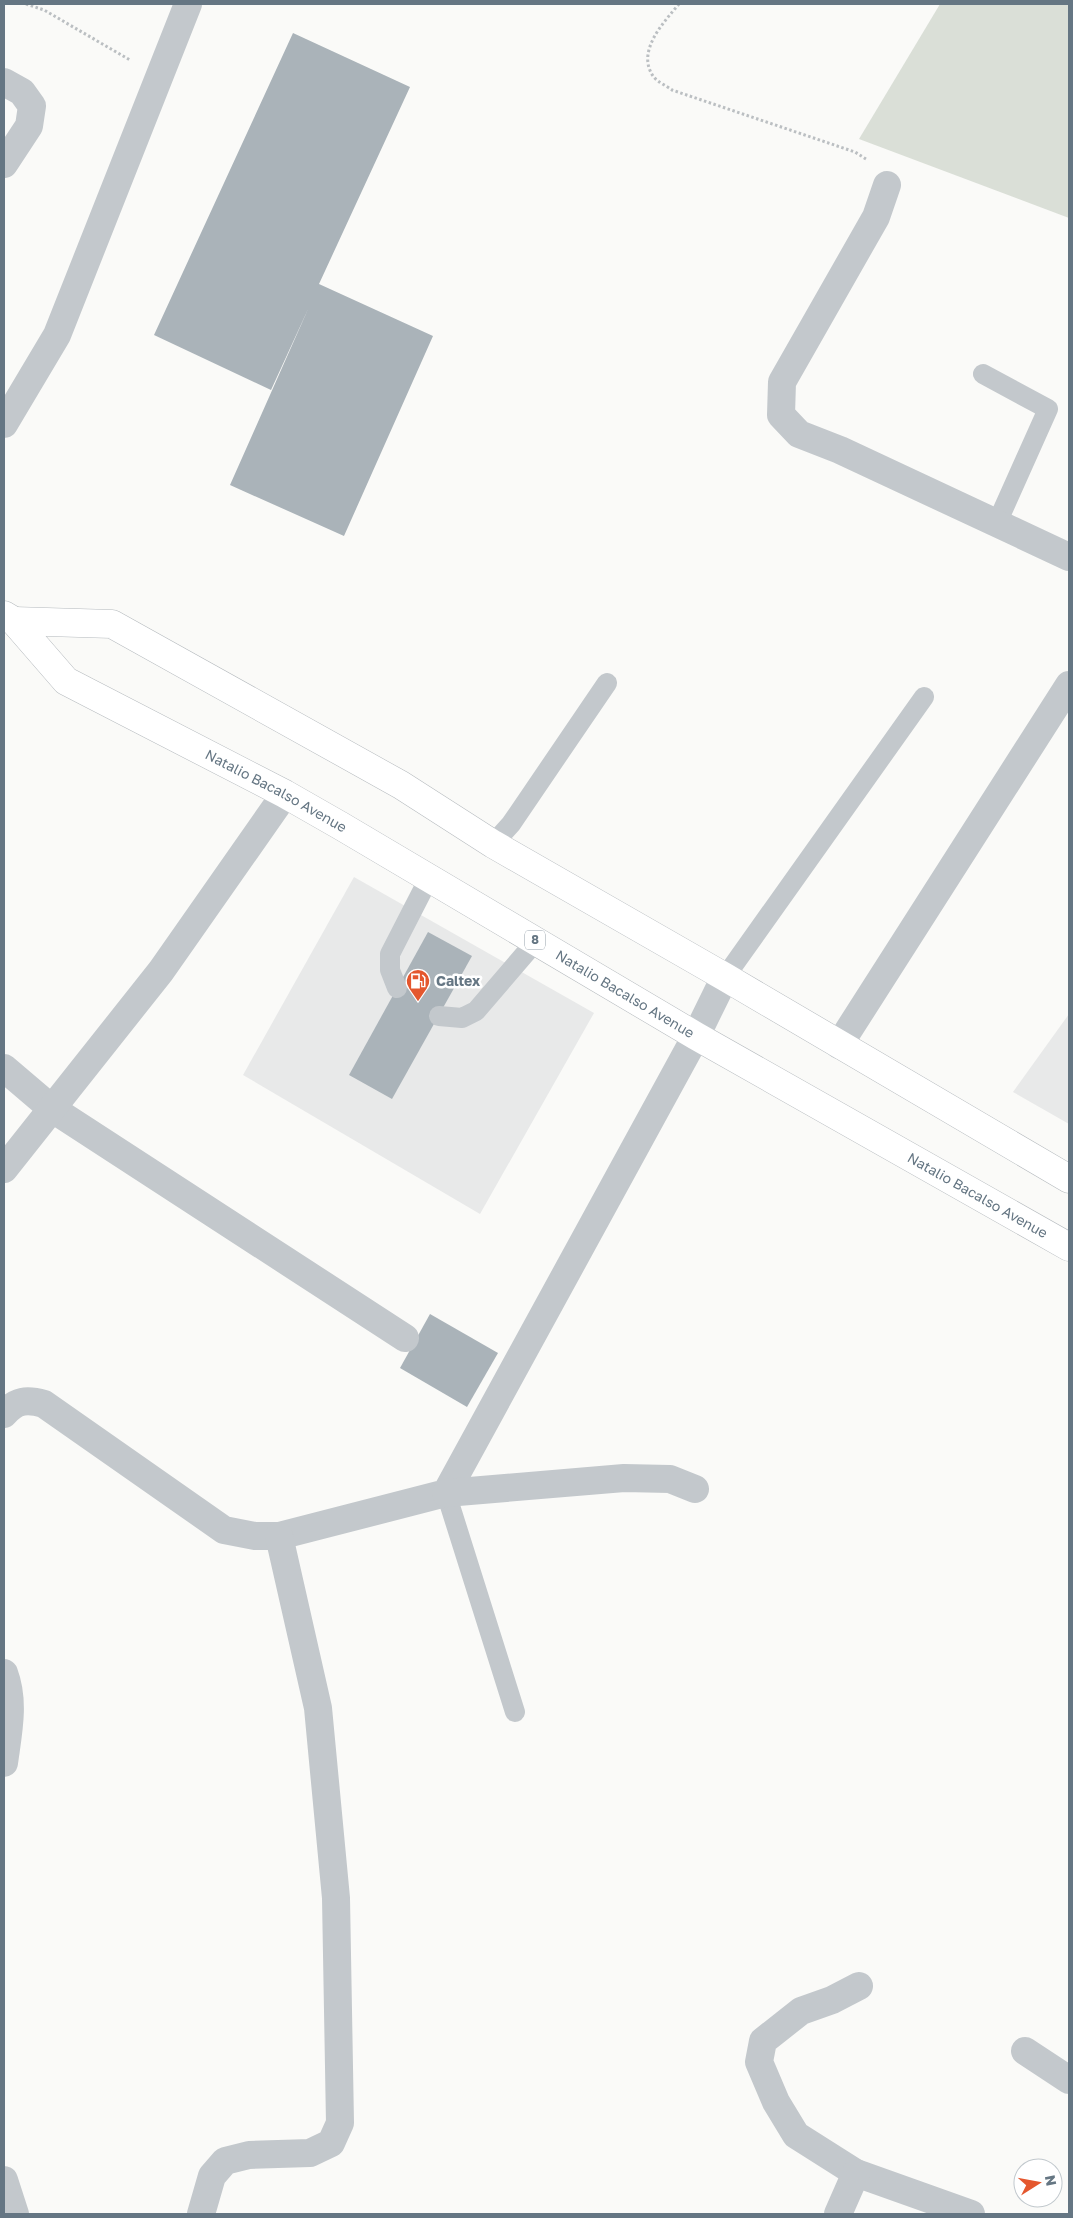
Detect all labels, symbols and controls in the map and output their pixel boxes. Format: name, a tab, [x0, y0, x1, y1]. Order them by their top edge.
street label: Natalio Bacalso Avenue	[203, 745, 350, 836]
road number: 8	[525, 930, 545, 950]
street label: Natalio Bacalso Avenue	[553, 946, 698, 1041]
fuel station icon: Caltex	[405, 968, 431, 1002]
place label: Caltex	[436, 972, 480, 989]
street label: Natalio Bacalso Avenue	[905, 1149, 1051, 1241]
north arrow	[1013, 2158, 1063, 2208]
text: N	[1042, 2174, 1061, 2187]

